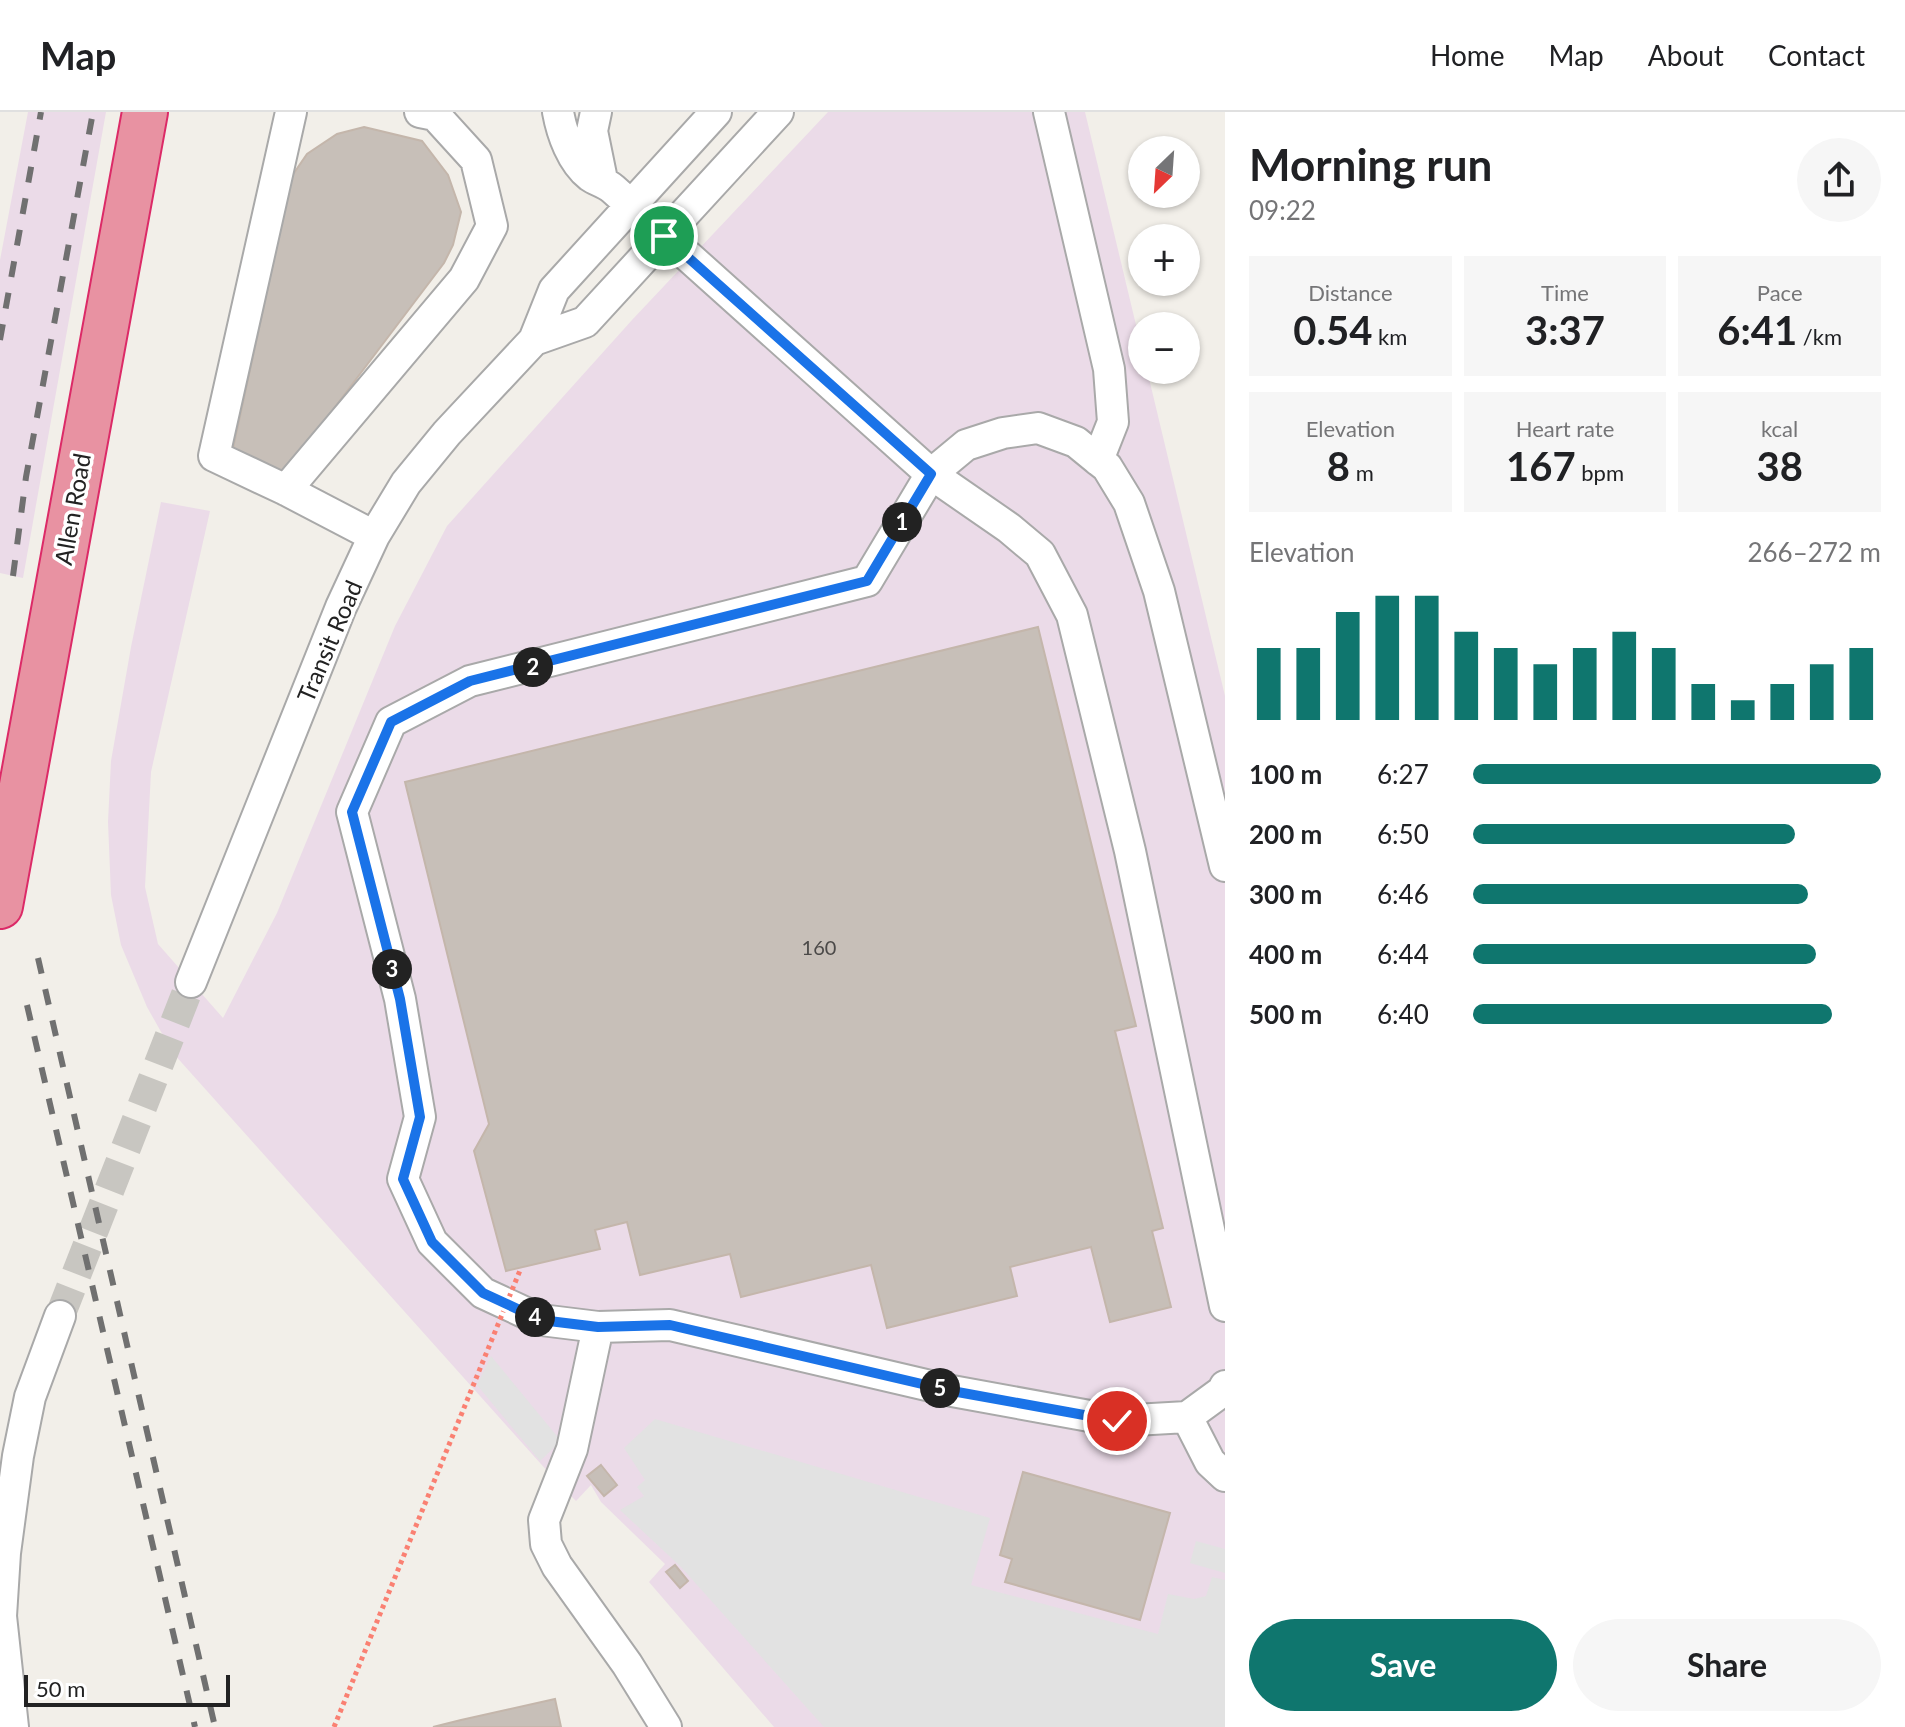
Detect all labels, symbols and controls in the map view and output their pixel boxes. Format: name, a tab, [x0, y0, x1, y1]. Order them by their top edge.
text: Map	[40, 32, 116, 78]
text: Home	[1430, 38, 1505, 72]
text: Map	[1549, 38, 1604, 72]
text: About	[1648, 38, 1724, 72]
text: Contact	[1768, 38, 1865, 72]
north arrow	[1128, 136, 1200, 208]
map controls	[1128, 136, 1200, 384]
text: Morning run	[1249, 138, 1492, 190]
button: share	[1797, 138, 1881, 222]
text: 09:22	[1249, 194, 1316, 226]
pin	[630, 202, 698, 270]
icon: arrive	[642, 214, 686, 258]
button: +	[1128, 224, 1200, 296]
text: Distance	[1308, 279, 1393, 306]
text: Time	[1541, 279, 1589, 306]
text: Pace	[1757, 279, 1803, 306]
text: 0.54	[1293, 306, 1372, 354]
text: 3:37	[1525, 306, 1605, 354]
text: 6:41	[1717, 306, 1797, 354]
button: −	[1128, 312, 1200, 384]
text: km	[1372, 323, 1407, 350]
text: /km	[1797, 323, 1842, 350]
text: Elevation	[1306, 415, 1395, 442]
text: Heart rate	[1516, 415, 1614, 442]
text: kcal	[1761, 415, 1798, 442]
text: 8	[1327, 442, 1350, 490]
text: 167	[1506, 442, 1576, 490]
text: 38	[1756, 442, 1803, 490]
street label: Allen Road	[48, 451, 96, 567]
text: m	[1350, 459, 1374, 486]
text: bpm	[1576, 459, 1624, 486]
pin: 1	[882, 502, 922, 542]
text: 1	[896, 508, 908, 535]
text: Elevation	[1249, 536, 1355, 568]
text: 266–272 m	[1747, 536, 1881, 568]
street label: Transit Road	[290, 576, 368, 706]
pin: 2	[513, 647, 553, 687]
text: 2	[527, 653, 539, 680]
text: 100 m	[1249, 758, 1322, 790]
text: 6:27	[1377, 758, 1429, 790]
text: 200 m	[1249, 818, 1322, 850]
text: 6:50	[1377, 818, 1429, 850]
text: 300 m	[1249, 878, 1322, 910]
text: 6:46	[1377, 878, 1429, 910]
house number: 160	[802, 935, 836, 959]
text: 400 m	[1249, 938, 1322, 970]
text: 6:44	[1377, 938, 1429, 970]
pin: 3	[372, 949, 412, 989]
text: 3	[386, 955, 398, 982]
text: 500 m	[1249, 998, 1322, 1030]
text: 6:40	[1377, 998, 1429, 1030]
pin: 4	[515, 1297, 555, 1337]
text: 4	[529, 1303, 541, 1330]
pin: 5	[920, 1368, 960, 1408]
text: 5	[934, 1374, 946, 1401]
pin	[1083, 1387, 1151, 1455]
icon: check	[1095, 1399, 1139, 1443]
button: Save	[1249, 1619, 1557, 1711]
button: Share	[1573, 1619, 1881, 1711]
scale bar	[24, 1671, 230, 1707]
text: 50 m	[36, 1675, 85, 1702]

